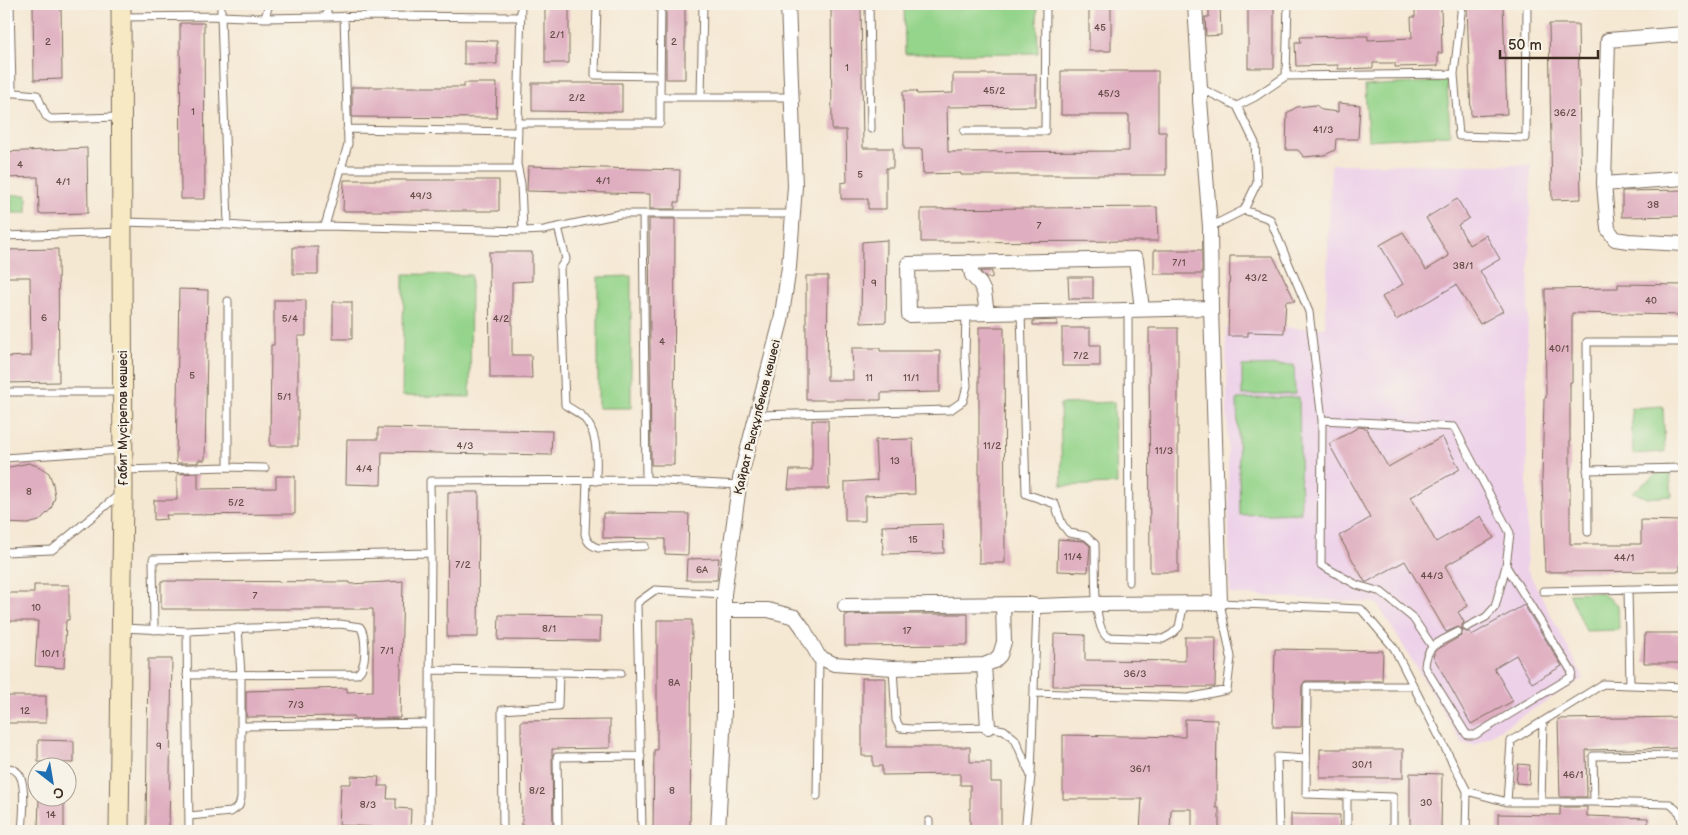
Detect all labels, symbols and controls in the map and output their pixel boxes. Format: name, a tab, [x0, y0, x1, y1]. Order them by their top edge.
house number: 45	[1094, 22, 1106, 34]
scale bar	[1500, 28, 1598, 60]
house number: 2/1	[550, 29, 564, 41]
house number: 2	[45, 36, 51, 48]
house number: 2	[671, 36, 677, 48]
text: 50 m	[1508, 36, 1542, 55]
house number: 1	[845, 62, 849, 74]
house number: 45/2	[983, 85, 1005, 97]
house number: 45/3	[1098, 88, 1120, 100]
house number: 2/2	[569, 92, 585, 104]
house number: 1	[191, 106, 195, 118]
house number: 36/2	[1554, 107, 1576, 119]
house number: 41/3	[1313, 124, 1333, 136]
house number: 4	[17, 159, 23, 171]
house number: 5	[857, 169, 863, 181]
house number: 4/1	[596, 175, 610, 187]
house number: 4/1	[56, 176, 70, 188]
house number: 49/3	[410, 190, 432, 202]
house number: 38	[1647, 199, 1659, 211]
house number: 7	[1037, 220, 1042, 232]
house number: 7/1	[1172, 257, 1186, 269]
house number: 38/1	[1453, 260, 1473, 272]
house number: 43/2	[1245, 272, 1267, 284]
house number: 9	[871, 277, 877, 289]
house number: 40	[1645, 295, 1657, 307]
house number: 6	[41, 312, 47, 324]
house number: 5/4	[282, 313, 298, 325]
house number: 4/2	[493, 313, 509, 325]
house number: 4	[659, 336, 665, 348]
street label: Қайрат Рысқұлбеков көшесі	[731, 338, 784, 496]
house number: 40/1	[1549, 343, 1569, 355]
street label: Ғабит Мүсірепов көшесі	[116, 350, 131, 486]
house number: 7/2	[1073, 350, 1089, 362]
house number: 5	[189, 370, 195, 382]
house number: 11	[865, 372, 873, 384]
house number: 11/1	[903, 372, 919, 384]
house number: 5/1	[277, 391, 291, 403]
house number: 4/3	[457, 440, 473, 452]
house number: 11/2	[983, 440, 1001, 452]
house number: 11/3	[1155, 445, 1173, 457]
house number: 13	[890, 455, 900, 467]
house number: 4/4	[356, 463, 372, 475]
house number: 8	[26, 486, 32, 498]
house number: 5/2	[228, 497, 244, 509]
house number: 15	[908, 534, 918, 546]
house number: 11/4	[1064, 551, 1082, 563]
house number: 44/1	[1614, 552, 1634, 564]
house number: 7/2	[455, 559, 471, 571]
house number: 6А	[696, 564, 709, 576]
house number: 44/3	[1421, 570, 1443, 582]
house number: 7	[253, 590, 258, 602]
house number: 10	[31, 602, 41, 614]
house number: 8/1	[542, 623, 556, 635]
house number: 17	[903, 625, 911, 637]
house number: 7/1	[380, 645, 394, 657]
house number: 10/1	[41, 648, 59, 660]
house number: 36/3	[1124, 668, 1146, 680]
house number: 8А	[668, 677, 681, 689]
house number: 7/3	[288, 699, 304, 711]
house number: 12	[20, 705, 30, 717]
house number: 9	[156, 740, 162, 752]
north arrow	[28, 758, 78, 808]
house number: 30/1	[1352, 759, 1372, 771]
house number: 36/1	[1130, 763, 1150, 775]
house number: 46/1	[1563, 769, 1583, 781]
text: С	[50, 783, 67, 803]
house number: 8/2	[529, 785, 545, 797]
house number: 8	[669, 785, 675, 797]
house number: 30	[1420, 797, 1432, 809]
house number: 8/3	[360, 799, 376, 811]
house number: 14	[46, 809, 56, 821]

